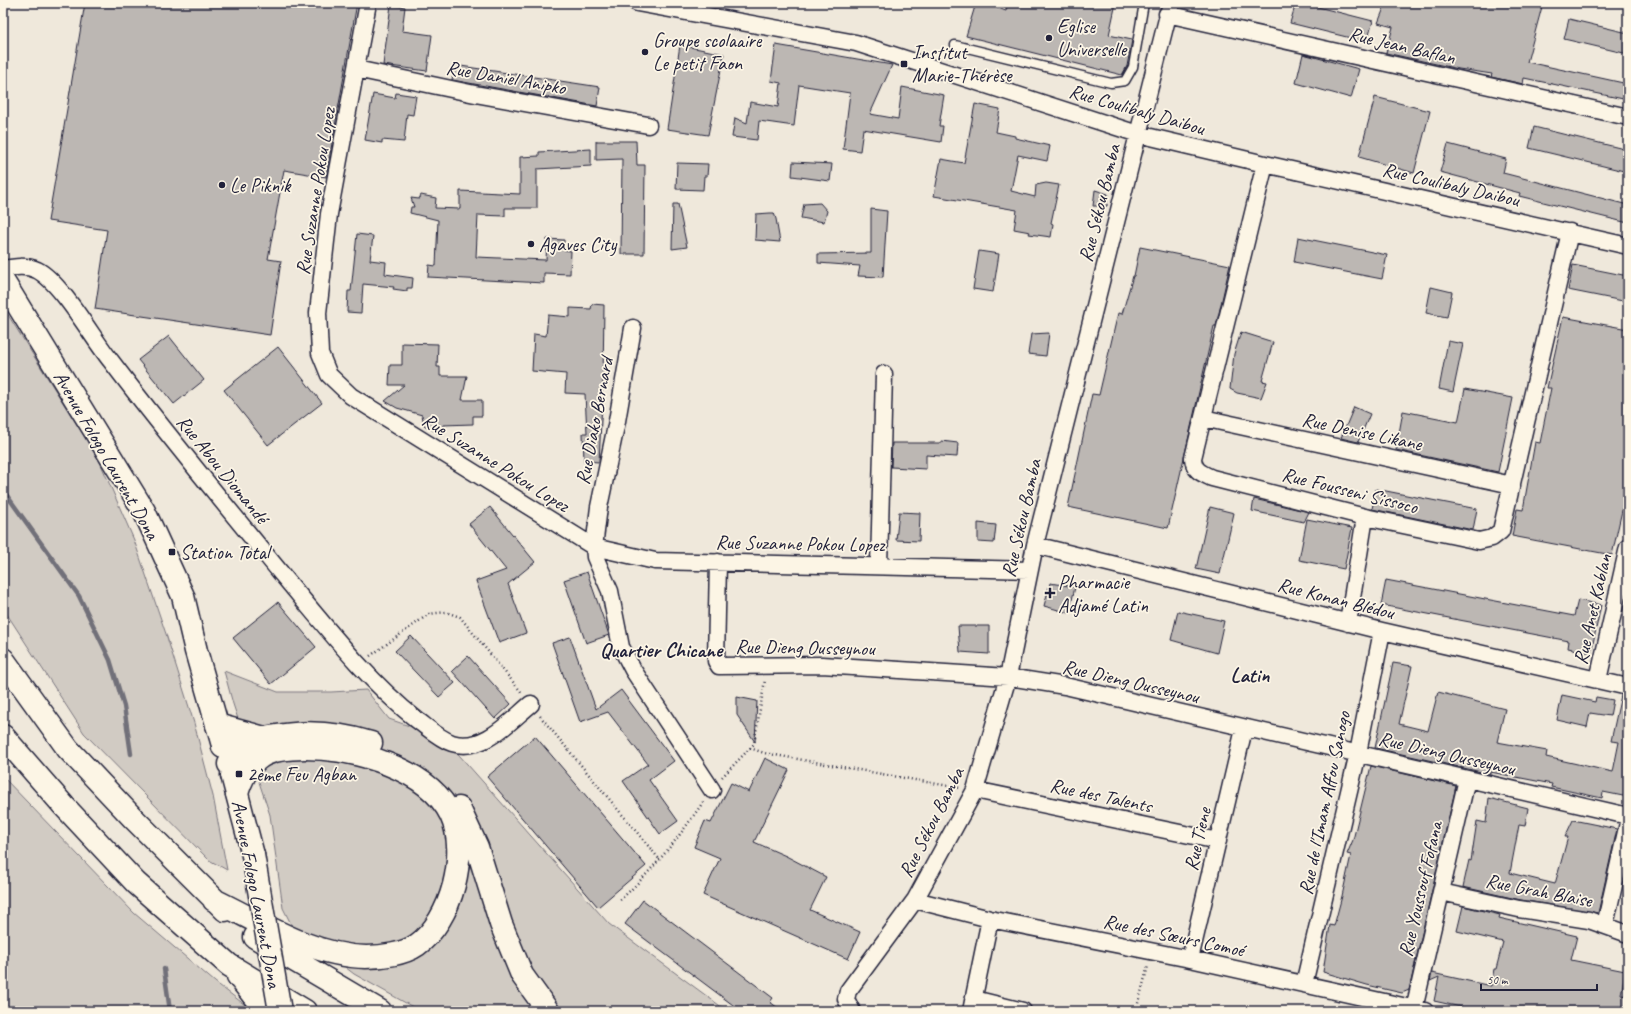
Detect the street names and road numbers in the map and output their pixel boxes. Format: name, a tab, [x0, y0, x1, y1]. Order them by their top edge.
street label: Rue Jean Baflan	[1346, 21, 1459, 70]
street label: Rue Daniel Anipko	[444, 55, 568, 100]
street label: Rue Coulibaly Daibou	[1066, 78, 1209, 141]
street label: Rue Suzanne Pokou Lopez	[290, 104, 341, 276]
street label: Rue Sékou Bamba	[1073, 141, 1126, 264]
street label: Rue Coulibaly Daibou	[1380, 157, 1523, 213]
street label: Rue Diako Bernard	[570, 352, 620, 487]
street label: Avenue Fologo Laurent Dona	[48, 366, 166, 546]
street label: Rue Suzanne Pokou Lopez	[418, 407, 575, 519]
street label: Rue Denise Likane	[1300, 407, 1425, 457]
street label: Rue Abou Diomandé	[171, 410, 276, 531]
street label: Rue Sékou Bamba	[996, 456, 1047, 579]
street label: Rue Fousseni Sissoco	[1279, 462, 1421, 520]
street label: Rue Suzanne Pokou Lopez	[715, 530, 886, 558]
street label: Rue Anet Kablan	[1568, 550, 1618, 667]
street label: Rue Konan Blédou	[1275, 572, 1398, 625]
street label: Rue Dieng Ousseynou	[735, 634, 876, 661]
street label: Rue Dieng Ousseynou	[1060, 654, 1203, 710]
street label: Rue de l'Imam Affou Sanogo	[1293, 708, 1356, 897]
street label: Rue Dieng Ousseynou	[1376, 726, 1519, 782]
street label: Rue Sékou Bamba	[893, 762, 970, 881]
street label: Rue des Talents	[1048, 773, 1156, 819]
street label: Avenue Fologo Laurent Dona	[226, 798, 287, 992]
street label: Rue Tiene	[1178, 804, 1217, 873]
street label: Rue Youssouf Fofana	[1393, 817, 1449, 959]
street label: Rue Grah Blaise	[1484, 868, 1596, 913]
street label: Rue des Sœurs Comoé	[1101, 908, 1250, 963]

